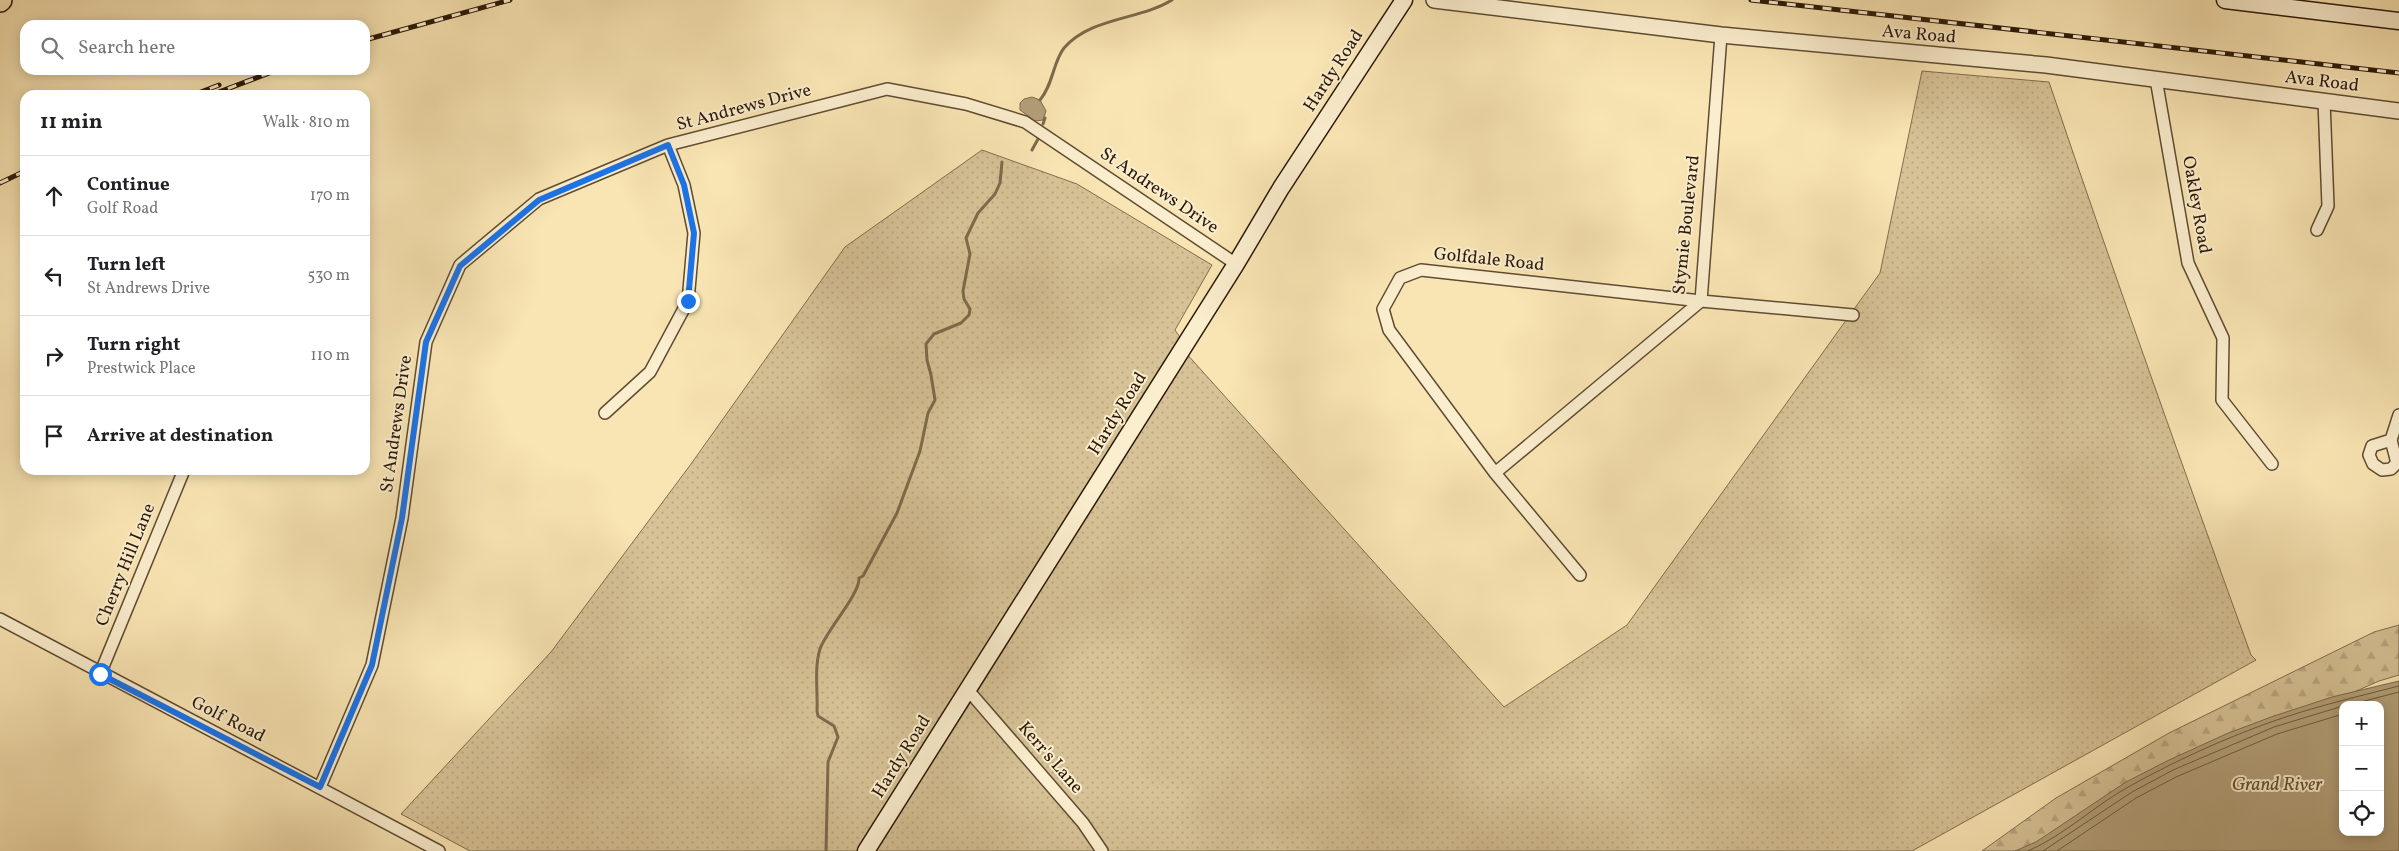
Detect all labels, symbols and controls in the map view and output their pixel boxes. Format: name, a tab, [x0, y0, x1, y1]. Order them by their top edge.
street label: Ava Road	[1881, 19, 1957, 51]
search box	[20, 20, 370, 75]
street label: Hardy Road	[1298, 25, 1370, 117]
icon: search	[38, 34, 66, 62]
text: Search here	[78, 35, 175, 61]
street label: Ava Road	[2284, 65, 2360, 99]
street label: St Andrews Drive	[674, 78, 814, 138]
text: 11 min	[40, 108, 103, 137]
text: Walk · 810 m	[263, 112, 350, 134]
street label: St Andrews Drive	[1095, 142, 1223, 240]
street label: Stymie Boulevard	[1667, 154, 1707, 296]
street label: Oakley Road	[2175, 154, 2217, 256]
text: Continue	[87, 172, 170, 198]
icon: ahead	[40, 182, 68, 210]
text: 170 m	[310, 185, 350, 207]
text: Golf Road	[87, 198, 158, 220]
street label: Golfdale Road	[1432, 242, 1546, 278]
text: Turn left	[87, 252, 166, 278]
icon: left	[40, 262, 68, 290]
text: 530 m	[307, 265, 350, 287]
text: St Andrews Drive	[87, 278, 210, 300]
route end	[677, 290, 700, 313]
text: Turn right	[87, 332, 180, 358]
icon: right	[40, 342, 68, 370]
text: 110 m	[311, 345, 350, 367]
street label: St Andrews Drive	[375, 354, 419, 494]
text: Prestwick Place	[87, 358, 196, 380]
street label: Hardy Road	[1083, 368, 1153, 460]
icon: arrive	[40, 422, 68, 450]
text: Arrive at destination	[87, 423, 273, 449]
street label: Cherry Hill Lane	[90, 500, 162, 630]
route start	[89, 663, 112, 686]
street label: Golf Road	[187, 691, 269, 749]
map controls	[2339, 701, 2384, 836]
button: +	[2339, 701, 2384, 746]
street label: Hardy Road	[867, 711, 937, 803]
street label: Kerr's Lane	[1012, 716, 1088, 800]
button: −	[2339, 746, 2384, 791]
water label: Grand River	[2232, 772, 2323, 798]
button: locate	[2339, 791, 2384, 836]

